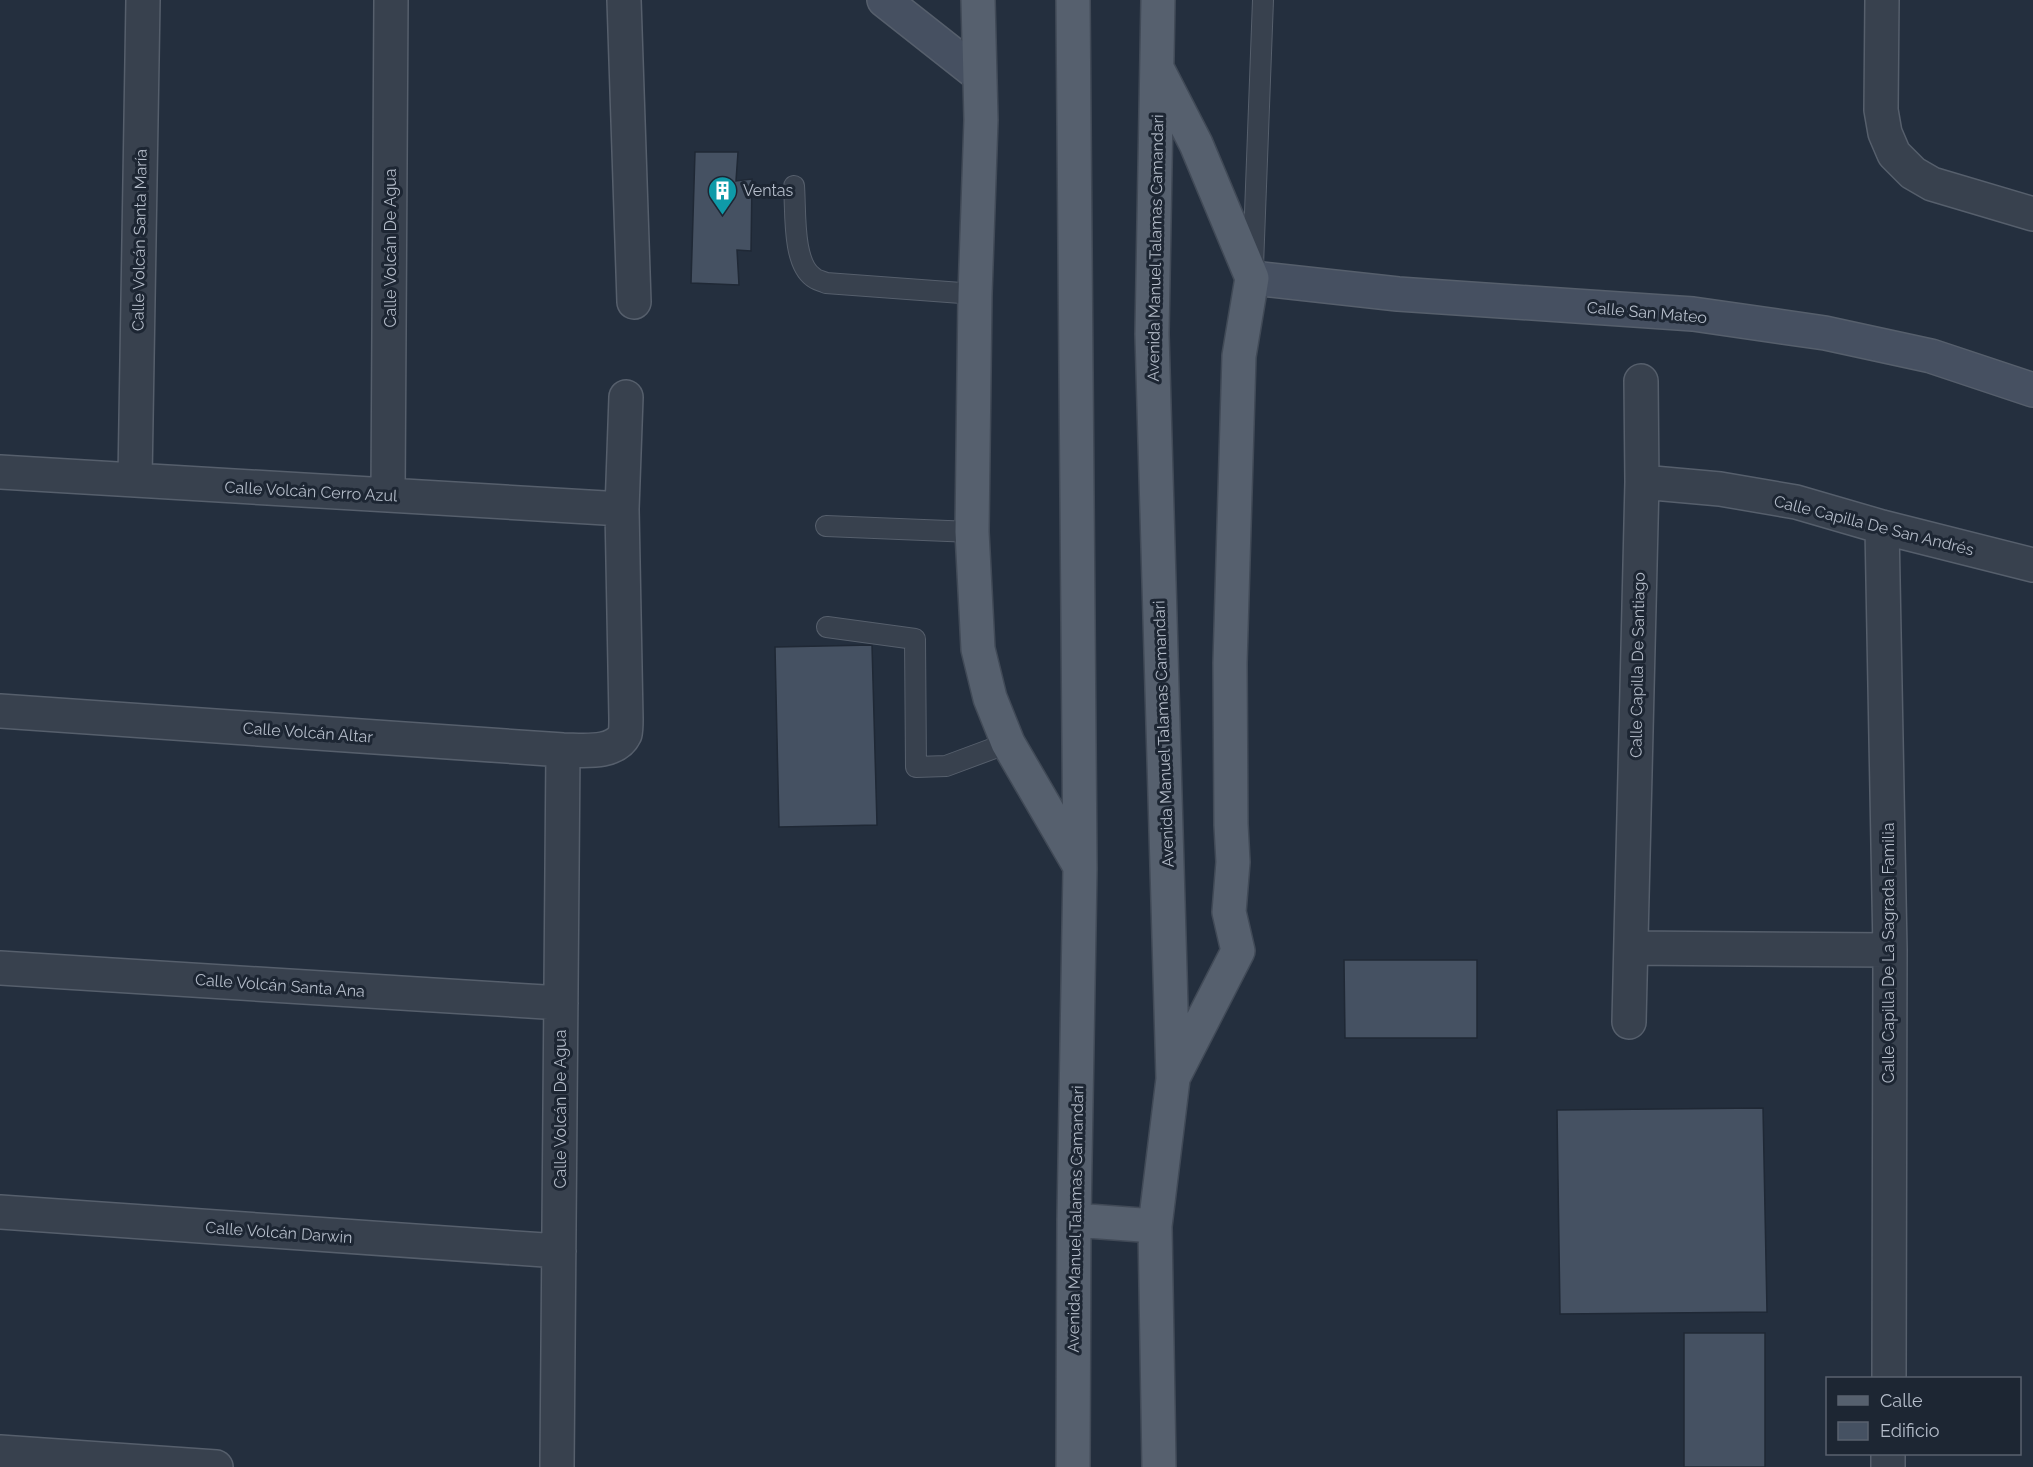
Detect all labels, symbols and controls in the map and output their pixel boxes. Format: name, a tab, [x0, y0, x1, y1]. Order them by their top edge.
street label: Avenida Manuel Talamas Camandari	[1144, 114, 1167, 382]
street label: Calle Volcán Santa María	[128, 149, 151, 331]
street label: Calle Volcán De Agua	[381, 168, 400, 328]
building icon: Ventas	[706, 174, 738, 216]
place label: Ventas	[743, 181, 794, 200]
street label: Calle San Mateo	[1586, 298, 1708, 327]
street label: Calle Volcán Cerro Azul	[224, 477, 398, 506]
street label: Calle Capilla De San Andrés	[1772, 491, 1976, 560]
street label: Calle Capilla De Santiago	[1626, 572, 1649, 758]
street label: Avenida Manuel Talamas Camandari	[1149, 600, 1178, 868]
street label: Calle Volcán Altar	[242, 718, 374, 747]
street label: Calle Capilla De La Sagrada Familia	[1879, 823, 1898, 1083]
street label: Calle Volcán Santa Ana	[194, 970, 365, 1001]
street label: Calle Volcán De Agua	[551, 1029, 570, 1189]
street label: Avenida Manuel Talamas Camandari	[1064, 1085, 1087, 1353]
street label: Calle Volcán Darwin	[205, 1218, 353, 1247]
legend	[1826, 1377, 2021, 1455]
text: Calle	[1880, 1390, 1923, 1411]
text: Edificio	[1880, 1420, 1940, 1441]

